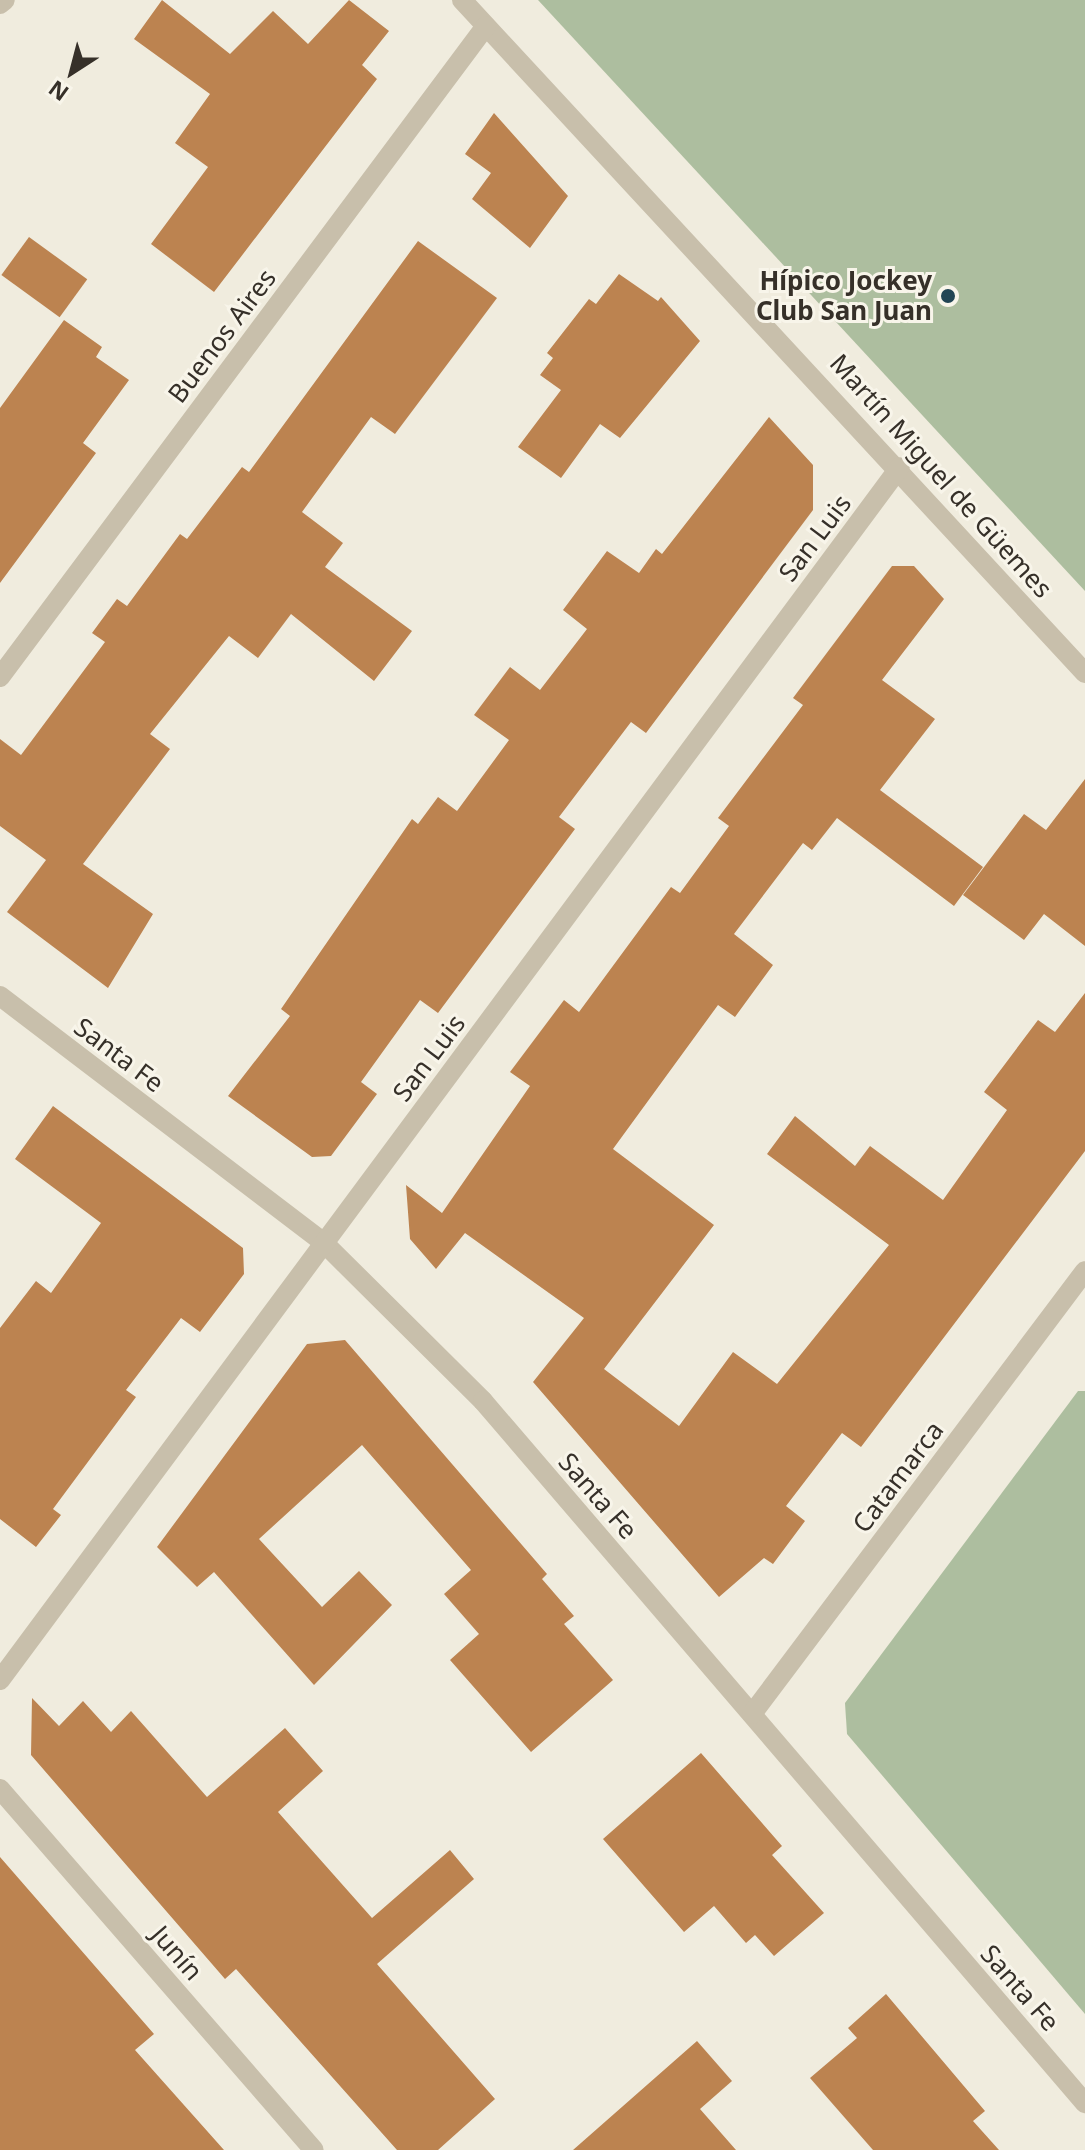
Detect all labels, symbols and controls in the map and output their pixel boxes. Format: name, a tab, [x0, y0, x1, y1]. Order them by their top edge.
north arrow	[32, 32, 112, 112]
text: N	[42, 74, 74, 109]
street label: Buenos Aires	[162, 263, 282, 409]
place label: Hípico Jockey Club San Juan	[756, 265, 932, 326]
marker: Hípico Jockey Club San Juan	[939, 287, 957, 305]
street label: Martín Miguel de Güemes	[823, 348, 1059, 604]
street label: San Luis	[772, 488, 858, 588]
street label: San Luis	[386, 1008, 472, 1108]
street label: Santa Fe	[68, 1011, 170, 1099]
street label: Catamarca	[846, 1415, 950, 1539]
street label: Santa Fe	[552, 1447, 644, 1545]
street label: Junín	[145, 1919, 209, 1987]
street label: Santa Fe	[974, 1939, 1066, 2037]

